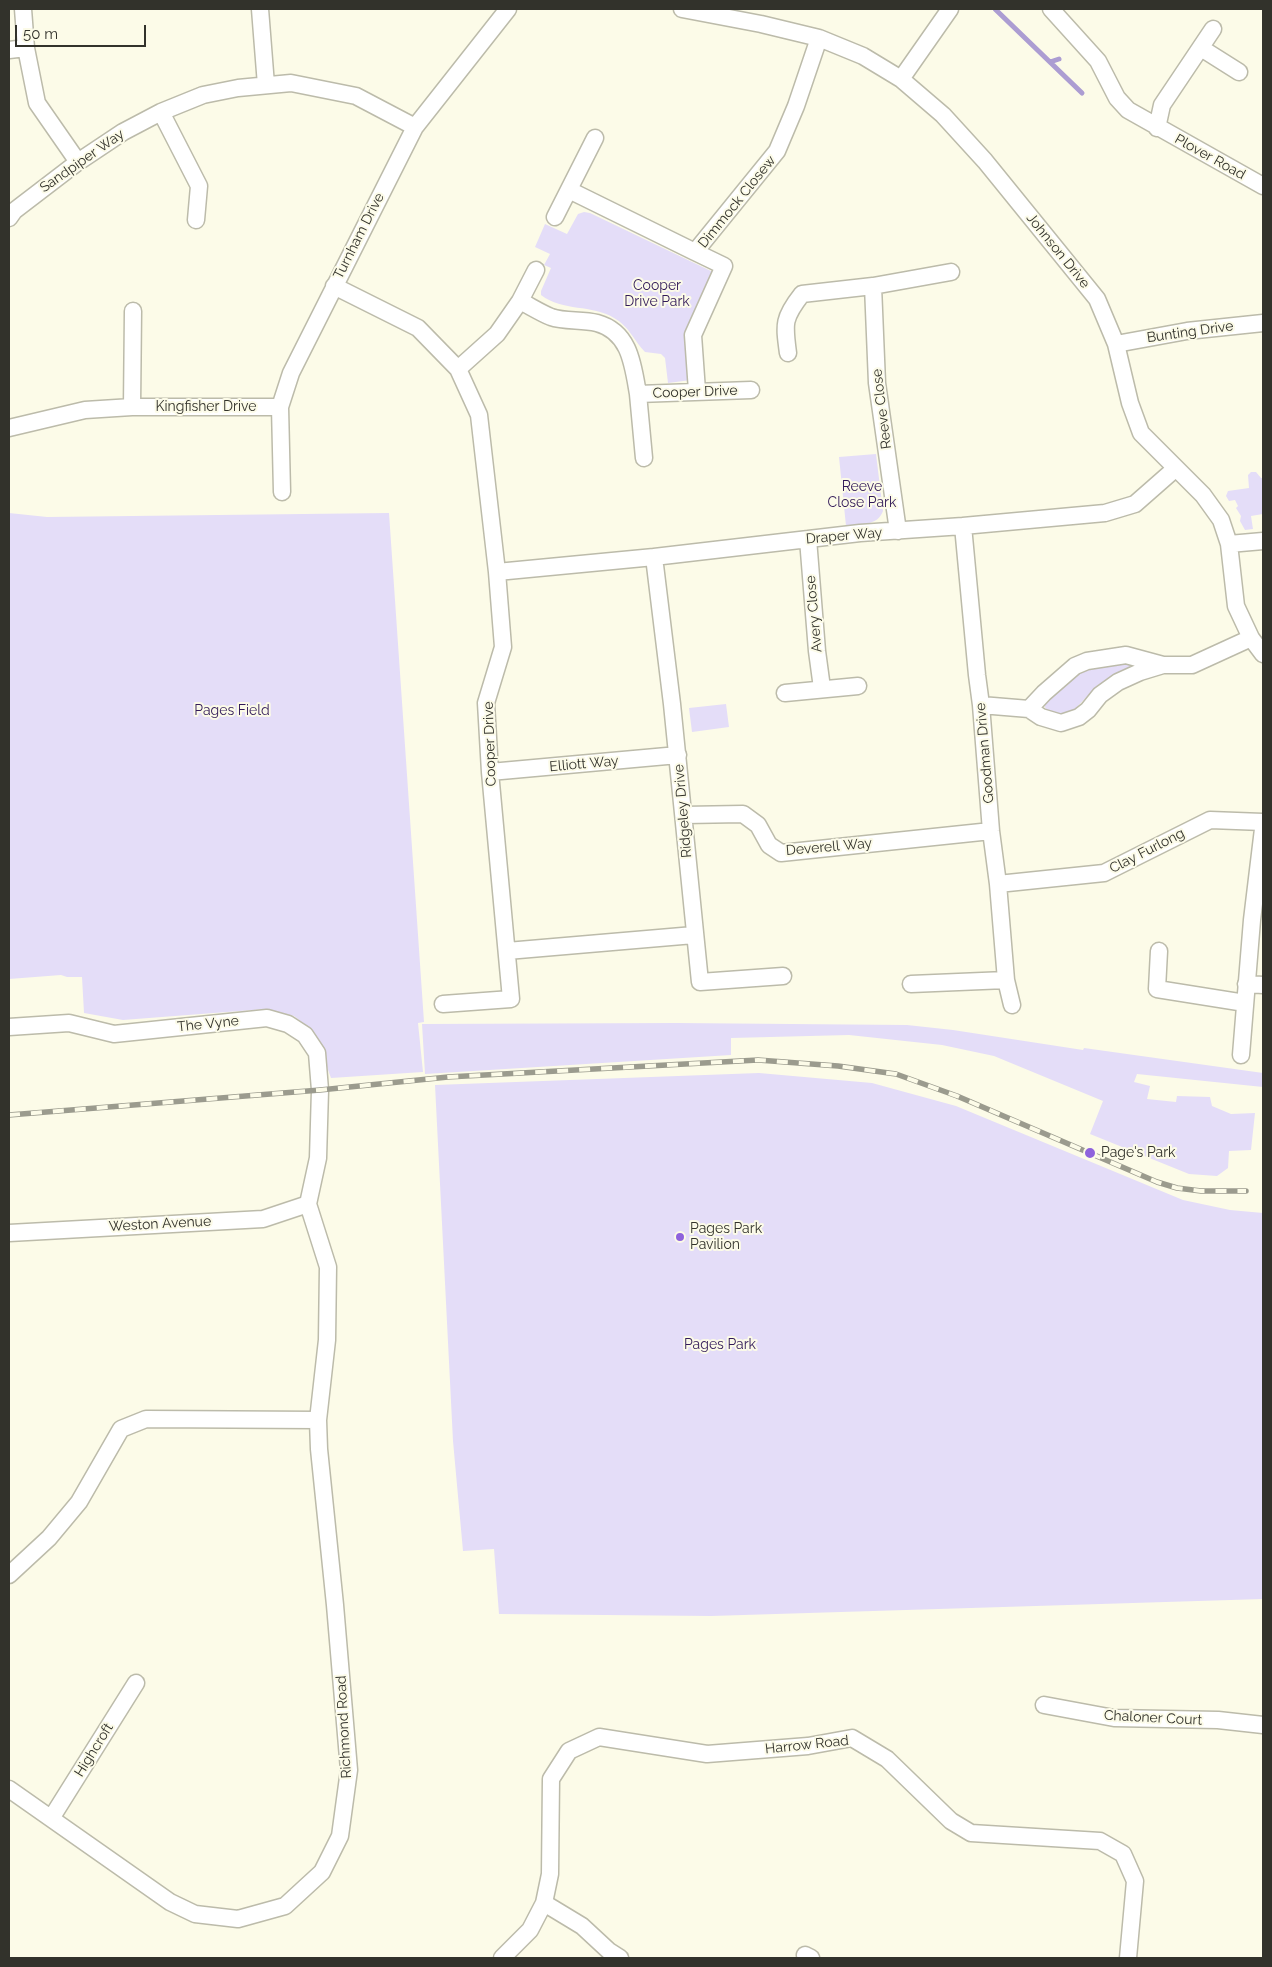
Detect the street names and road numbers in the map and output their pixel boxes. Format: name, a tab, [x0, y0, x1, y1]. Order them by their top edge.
street label: Sandpiper Way	[37, 126, 127, 196]
street label: Plover Road	[1172, 131, 1248, 183]
street label: Dimmock Closew	[695, 153, 779, 251]
street label: Turnham Drive	[330, 190, 388, 282]
street label: Johnson Drive	[1023, 210, 1093, 292]
street label: Bunting Drive	[1146, 318, 1234, 346]
street label: Reeve Close	[869, 368, 895, 450]
street label: Cooper Drive	[652, 382, 738, 402]
street label: Kingfisher Drive	[156, 399, 256, 415]
street label: Draper Way	[805, 524, 883, 548]
street label: Avery Close	[802, 575, 826, 653]
street label: Cooper Drive	[480, 701, 500, 787]
street label: Goodman Drive	[972, 702, 998, 804]
street label: Elliott Way	[549, 753, 619, 775]
street label: Ridgeley Drive	[671, 763, 695, 859]
street label: Clay Furlong	[1107, 825, 1187, 877]
street label: Deverell Way	[785, 835, 873, 859]
street label: The Vyne	[176, 1012, 240, 1036]
street label: Weston Avenue	[108, 1213, 212, 1235]
street label: Richmond Road	[333, 1675, 355, 1779]
street label: Chaloner Court	[1104, 1707, 1202, 1729]
street label: Highcroft	[71, 1720, 117, 1780]
street label: Harrow Road	[764, 1732, 850, 1758]

